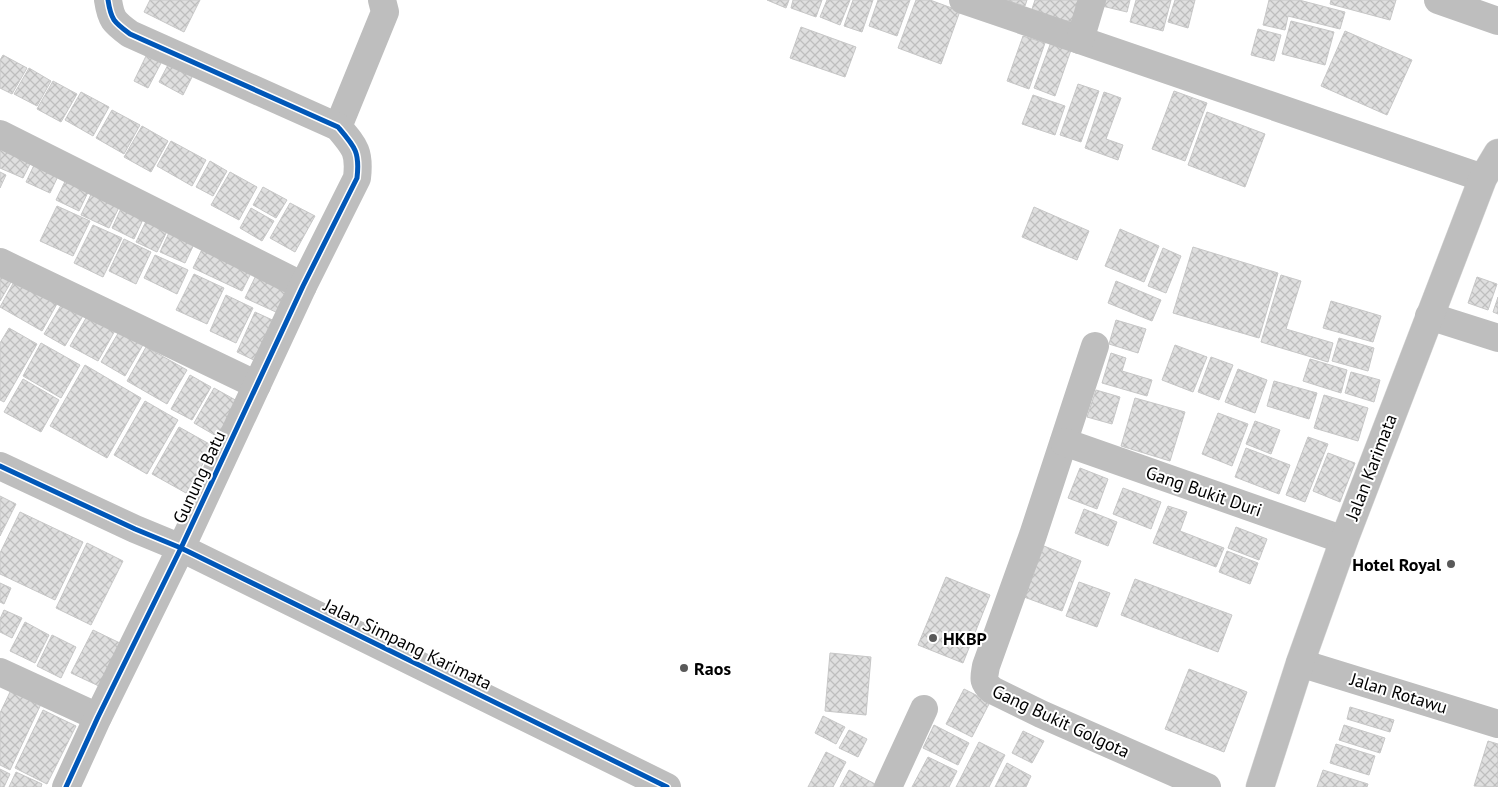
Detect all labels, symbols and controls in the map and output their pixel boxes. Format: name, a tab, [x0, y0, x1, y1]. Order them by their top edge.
street label: Jalan Karimata	[1340, 411, 1402, 524]
street label: Gunung Batu	[167, 427, 231, 527]
street label: Gang Bukit Duri	[1143, 460, 1265, 522]
place label: Hotel Royal	[1352, 553, 1442, 576]
marker: Hotel Royal	[1445, 558, 1457, 570]
street label: Jalan Simpang Karimata	[319, 593, 496, 695]
place label: HKBP	[943, 627, 987, 650]
marker: HKBP	[927, 632, 939, 644]
place label: Raos	[694, 657, 731, 680]
marker: Raos	[678, 662, 690, 674]
street label: Jalan Rotawu	[1347, 667, 1450, 719]
street label: Gang Bukit Golgota	[989, 679, 1133, 763]

